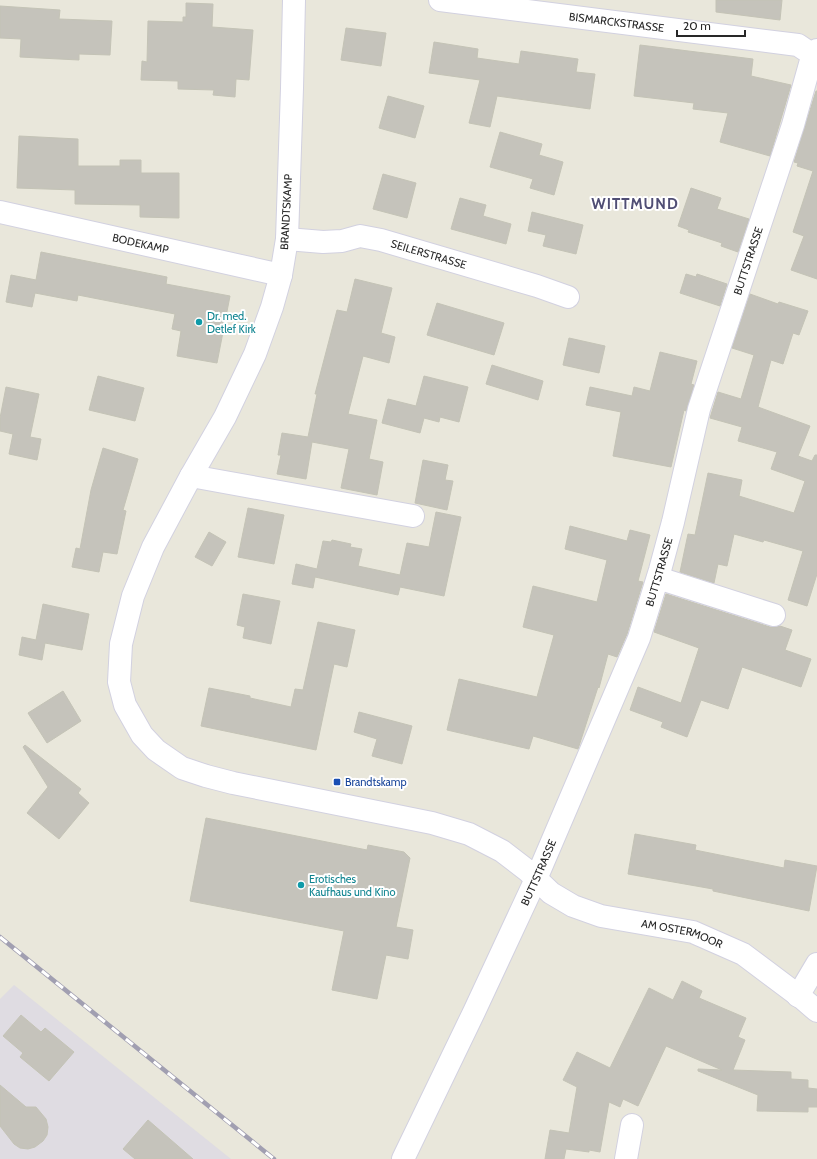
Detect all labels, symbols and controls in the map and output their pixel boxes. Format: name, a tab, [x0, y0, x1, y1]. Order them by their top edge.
street label: BISMARCKSTRASSE	[568, 9, 665, 35]
scale bar	[677, 12, 745, 38]
text: 20 m	[683, 18, 711, 33]
street label: BRANDTSKAMP	[277, 173, 295, 250]
district label: WITTMUND	[591, 195, 679, 213]
street label: BUTTSTRASSE	[730, 225, 766, 297]
street label: BODEKAMP	[111, 230, 171, 257]
street label: SEILERSTRASSE	[389, 236, 468, 272]
place label: Dr. med. Detlef Kirk	[207, 309, 256, 336]
marker: Dr. med. Detlef Kirk	[194, 317, 204, 327]
street label: BUTTSTRASSE	[642, 536, 675, 608]
place label: Brandtskamp	[345, 775, 407, 789]
marker: Brandtskamp	[332, 777, 342, 787]
street label: BUTTSTRASSE	[518, 837, 559, 908]
place label: Erotisches Kaufhaus und Kino	[309, 872, 395, 899]
marker: Erotisches Kaufhaus und Kino	[296, 880, 306, 890]
street label: AM OSTERMOOR	[640, 916, 725, 951]

